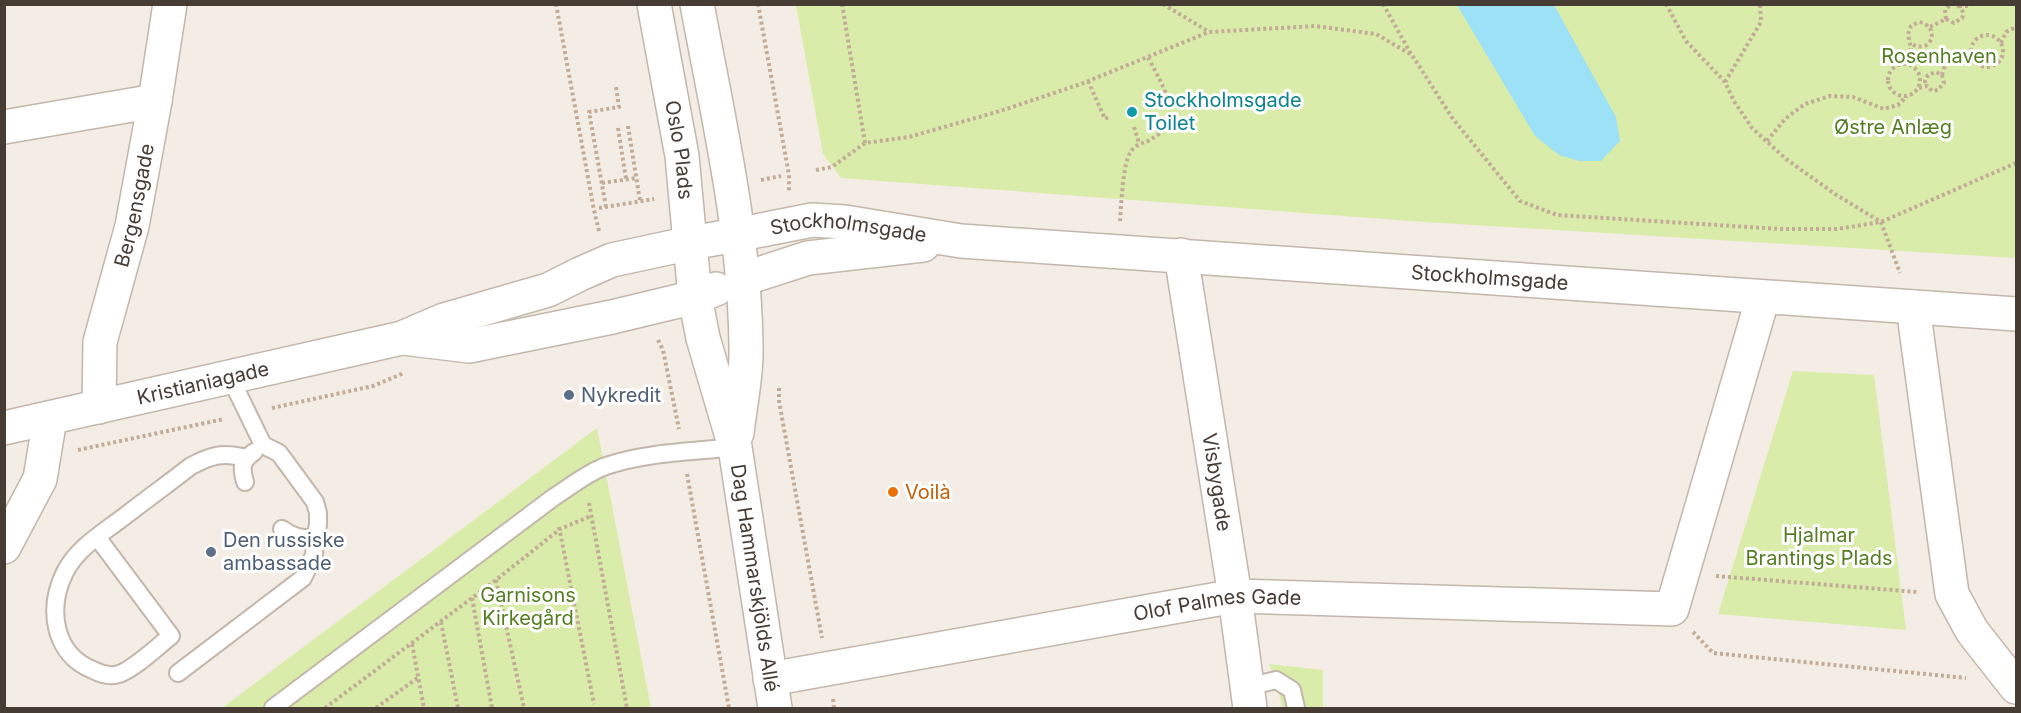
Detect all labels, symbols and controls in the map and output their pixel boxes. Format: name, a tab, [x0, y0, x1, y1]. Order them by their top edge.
park label: Rosenhaven	[1881, 44, 1997, 68]
place label: Stockholmsgade Toilet	[1144, 88, 1302, 135]
street label: Oslo Plads	[660, 98, 698, 200]
marker: Stockholmsgade Toilet	[1125, 105, 1139, 119]
park label: Østre Anlæg	[1834, 115, 1952, 139]
street label: Bergensgade	[109, 142, 159, 270]
street label: Stockholmsgade	[768, 208, 928, 247]
street label: Stockholmsgade	[1410, 260, 1569, 295]
street label: Kristianiagade	[135, 356, 271, 410]
place label: Nykredit	[581, 383, 661, 407]
marker: Nykredit	[562, 388, 576, 402]
street label: Visbygade	[1197, 431, 1237, 533]
street label: Dag Hammarskjölds Allé	[726, 462, 784, 694]
place label: Voilà	[905, 480, 951, 504]
marker: Voilà	[886, 485, 900, 499]
park label: Hjalmar Brantings Plads	[1746, 523, 1892, 570]
place label: Den russiske ambassade	[223, 528, 345, 575]
marker: Den russiske ambassade	[204, 545, 218, 559]
park label: Garnisons Kirkegård	[480, 583, 576, 630]
street label: Olof Palmes Gade	[1131, 584, 1302, 626]

